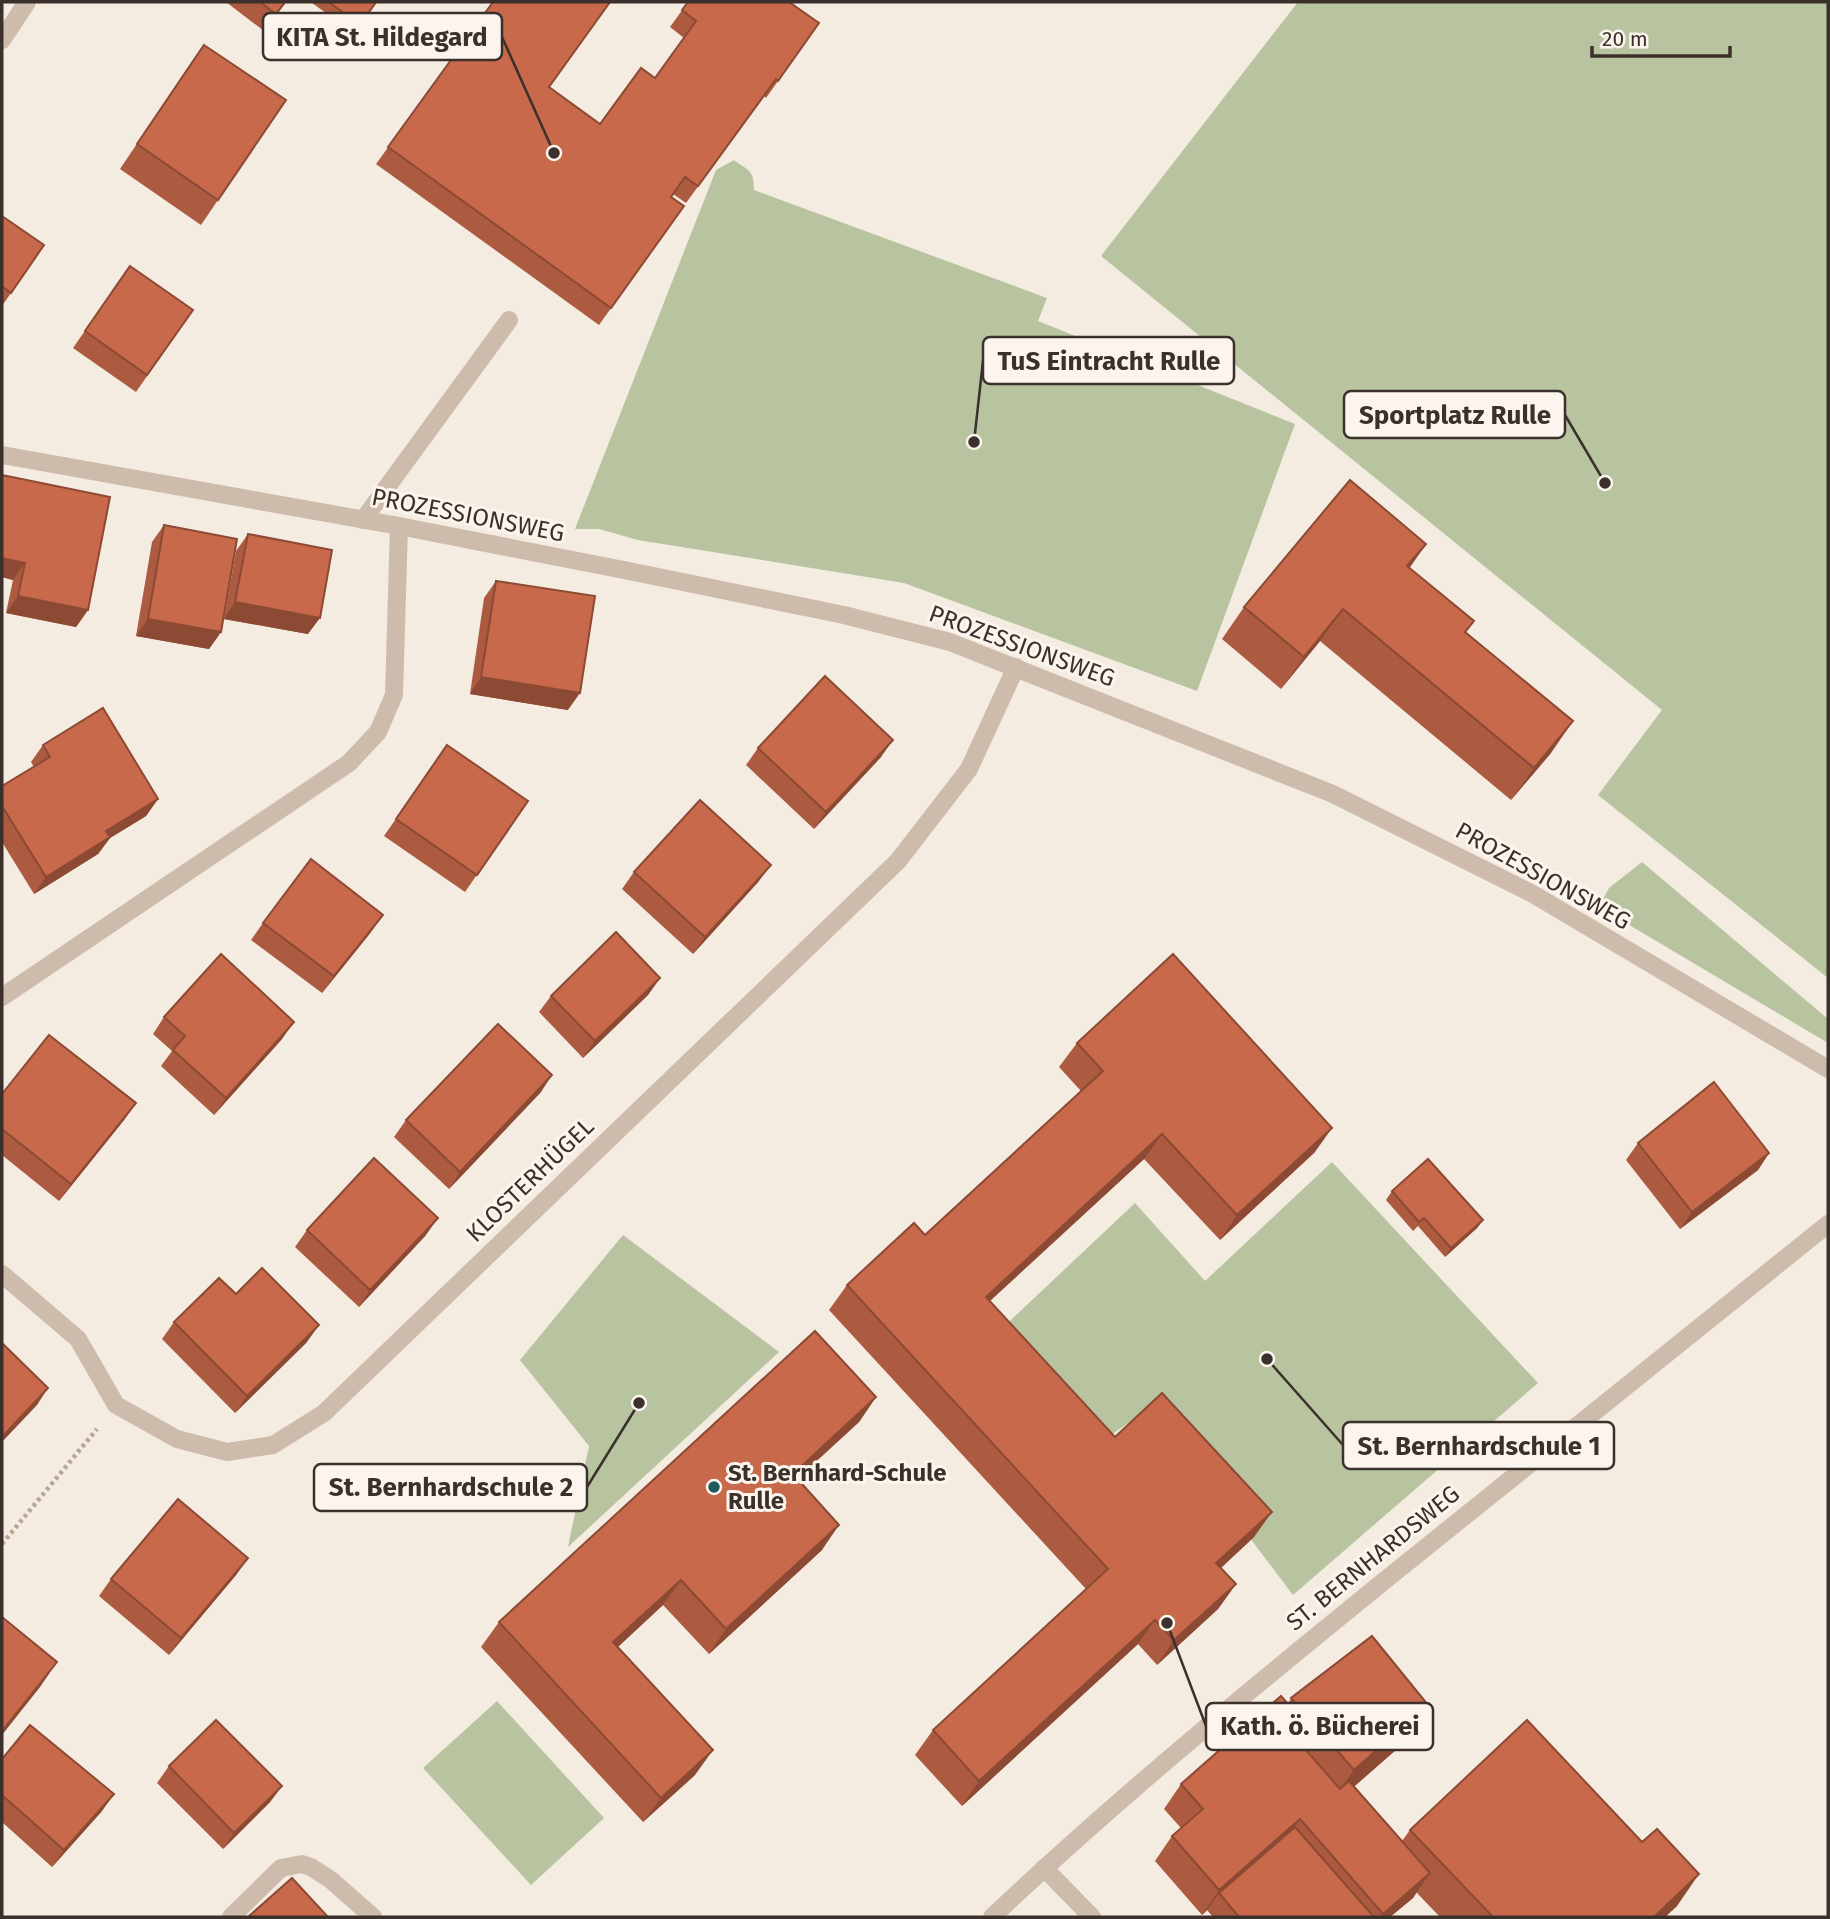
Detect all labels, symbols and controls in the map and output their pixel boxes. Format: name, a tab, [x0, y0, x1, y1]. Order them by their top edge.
callout: KITA St. Hildegard	[263, 13, 502, 60]
scale bar	[1592, 14, 1730, 58]
text: KITA St. Hildegard	[276, 22, 488, 53]
text: 20 m	[1602, 26, 1648, 52]
callout: TuS Eintracht Rulle	[983, 337, 1234, 384]
text: TuS Eintracht Rulle	[998, 346, 1220, 377]
callout: Sportplatz Rulle	[1344, 391, 1565, 438]
text: Sportplatz Rulle	[1359, 400, 1551, 431]
street label: PROZESSIONSWEG	[369, 483, 567, 547]
street label: PROZESSIONSWEG	[925, 599, 1119, 693]
street label: PROZESSIONSWEG	[1451, 816, 1635, 936]
street label: KLOSTERHÜGEL	[461, 1112, 599, 1248]
callout: St. Bernhardschule 1	[1343, 1422, 1614, 1469]
text: St. Bernhardschule 1	[1358, 1431, 1600, 1462]
place label: St. Bernhard-Schule Rulle	[728, 1459, 946, 1515]
callout: St. Bernhardschule 2	[314, 1464, 587, 1511]
text: St. Bernhardschule 2	[329, 1472, 573, 1503]
marker: St. Bernhard-Schule Rulle	[706, 1479, 722, 1495]
street label: ST. BERNHARDSWEG	[1281, 1480, 1465, 1636]
callout: Kath. ö. Bücherei	[1206, 1703, 1433, 1750]
text: Kath. ö. Bücherei	[1220, 1711, 1420, 1742]

